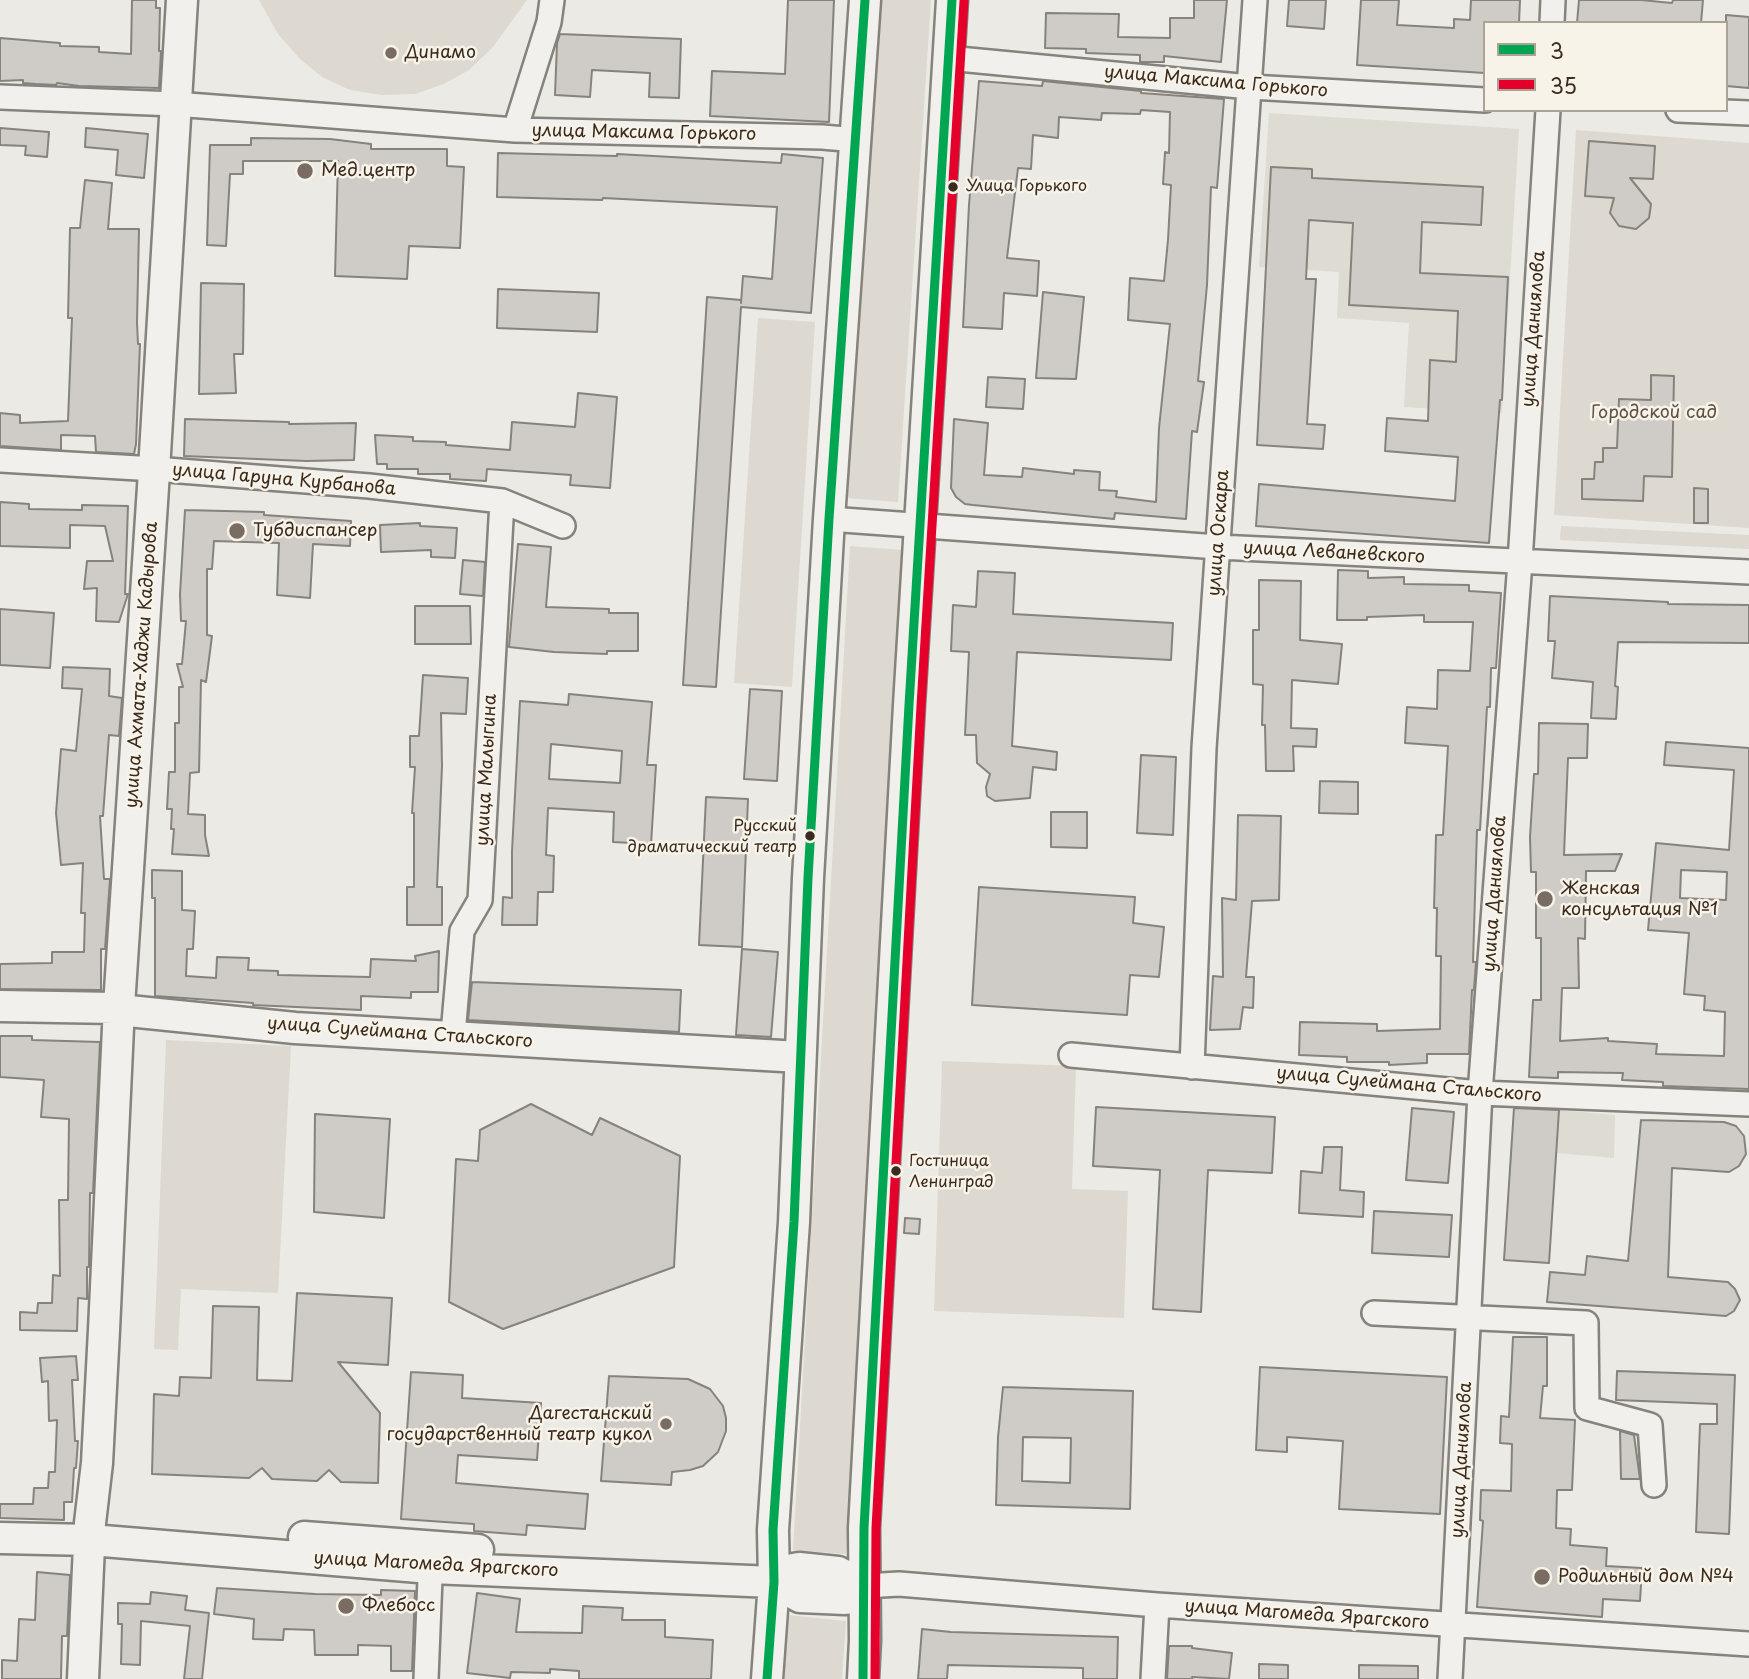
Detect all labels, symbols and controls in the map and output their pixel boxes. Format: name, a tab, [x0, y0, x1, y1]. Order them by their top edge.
legend	[1483, 21, 1728, 112]
text: 3	[1550, 34, 1564, 66]
place label: Динамо	[405, 42, 476, 64]
marker: Динамо	[383, 45, 399, 61]
street label: улица Максима Горького	[1103, 61, 1329, 103]
text: 35	[1550, 69, 1577, 101]
street label: улица Максима Горького	[531, 120, 757, 146]
place label: Мед.центр	[321, 160, 415, 182]
marker: Мед.центр	[295, 161, 315, 181]
place label: Улица Горького	[966, 177, 1087, 197]
marker: Улица Горького	[946, 180, 960, 194]
street label: улица Даниялова	[1518, 250, 1550, 408]
park label: Городской сад	[1591, 402, 1717, 424]
street label: улица Гаруна Курбанова	[171, 459, 397, 501]
street label: улица Оскара	[1204, 469, 1234, 597]
place label: Тубдиспансер	[253, 520, 377, 542]
street label: улица Ахмата-Хаджи Кадырова	[121, 521, 163, 809]
marker: Тубдиспансер	[227, 521, 247, 541]
street label: улица Леваневского	[1242, 537, 1426, 569]
street label: улица Малыгина	[472, 693, 502, 847]
street label: улица Даниялова	[1479, 815, 1511, 973]
place label: Русский драматический театр	[628, 817, 797, 855]
marker: Русский драматический театр	[803, 829, 817, 843]
place label: Женская консультация №1	[1561, 878, 1718, 920]
marker: Женская консультация №1	[1535, 889, 1555, 909]
street label: улица Сулеймана Стальского	[266, 1013, 534, 1053]
street label: улица Сулеймана Стальского	[1275, 1063, 1543, 1107]
place label: Гостиница Ленинград	[909, 1152, 994, 1190]
marker: Гостиница Ленинград	[889, 1164, 903, 1178]
street label: улица Даниялова	[1447, 1381, 1477, 1539]
place label: Дагестанский государственный театр кукол	[386, 1403, 652, 1446]
marker: Дагестанский государственный театр кукол	[658, 1416, 674, 1432]
street label: улица Магомеда Ярагского	[313, 1548, 559, 1582]
place label: Родильный дом №4	[1558, 1566, 1734, 1588]
marker: Родильный дом №4	[1532, 1567, 1552, 1587]
place label: Флебосс	[362, 1595, 435, 1617]
marker: Флебосс	[336, 1596, 356, 1616]
street label: улица Магомеда Ярагского	[1184, 1596, 1430, 1634]

